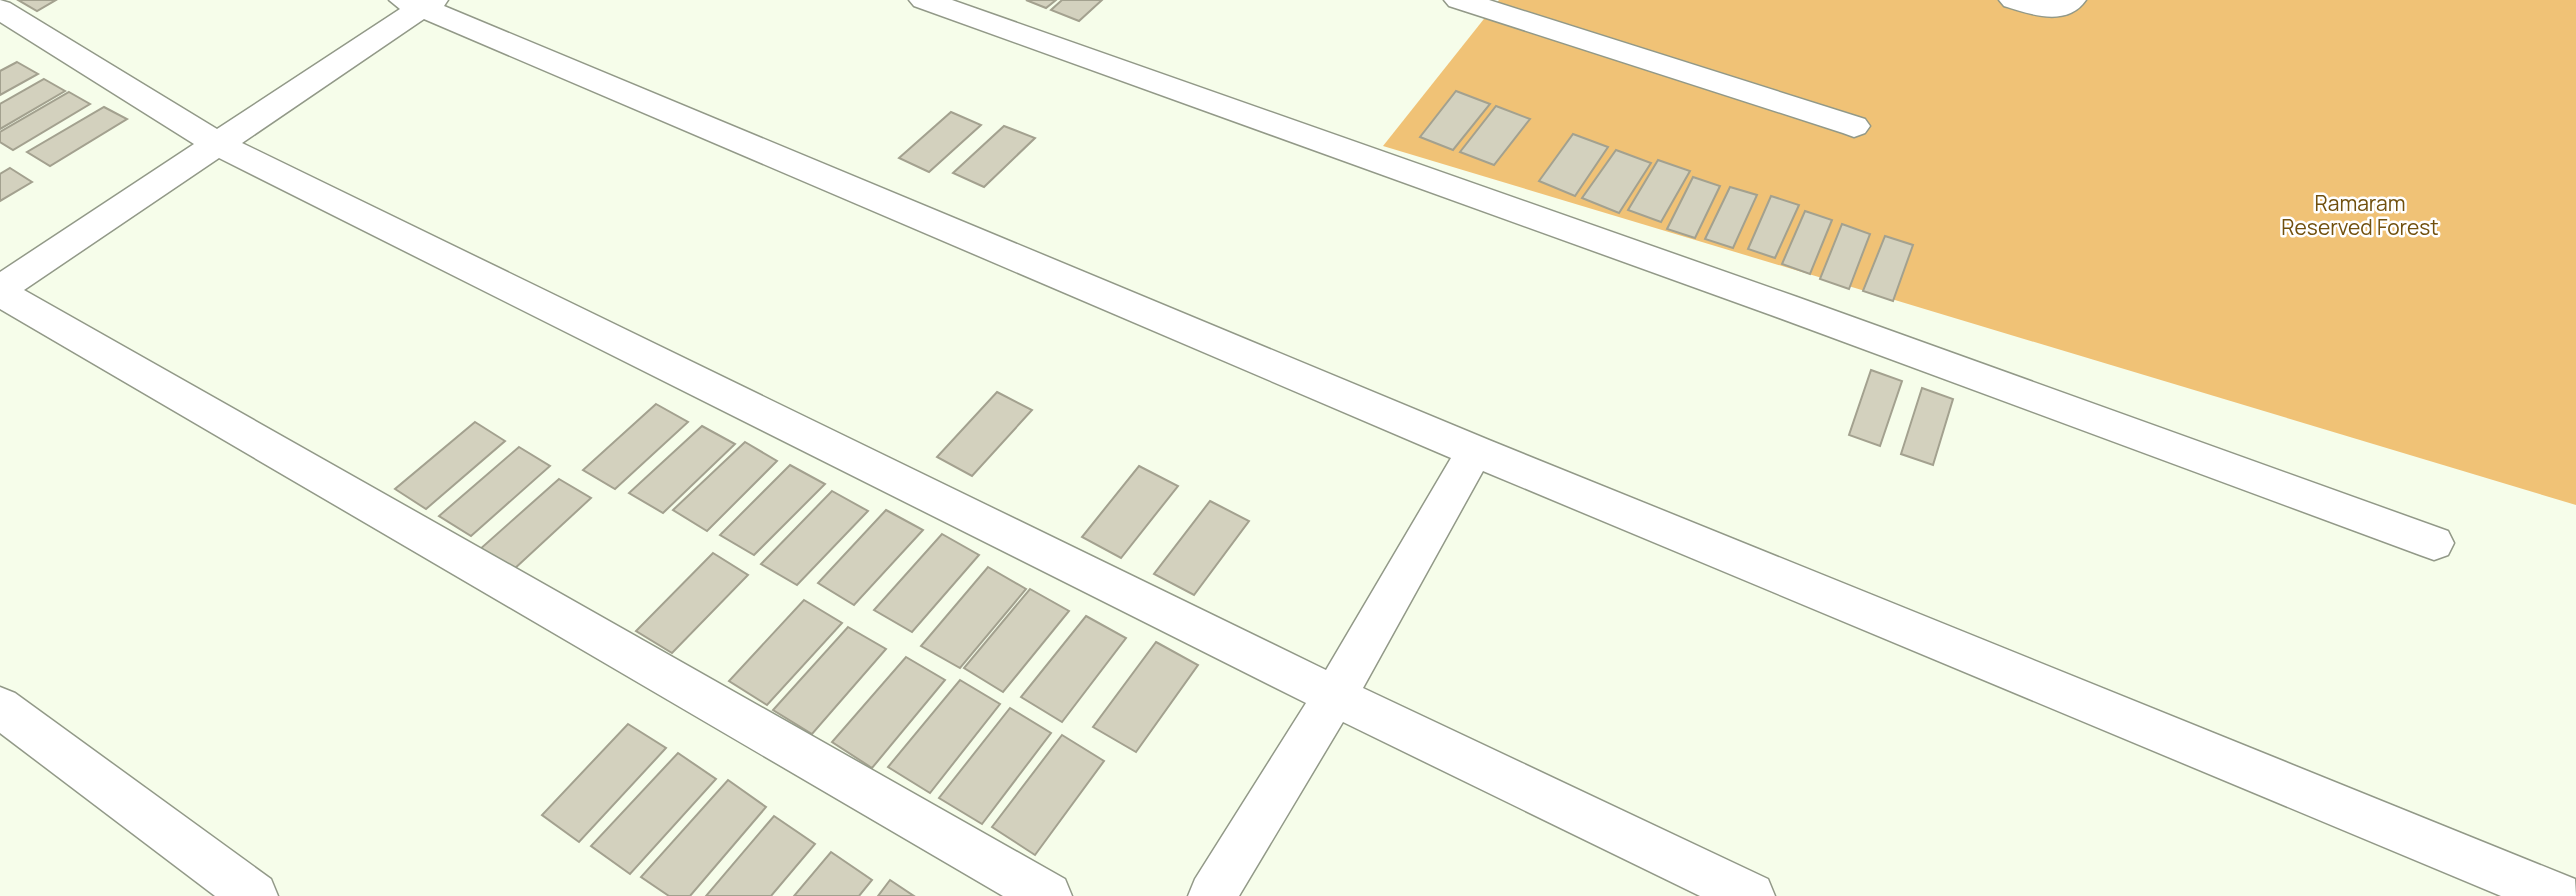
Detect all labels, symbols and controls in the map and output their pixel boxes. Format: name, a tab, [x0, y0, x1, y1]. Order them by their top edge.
park label: Ramaram Reserved Forest	[2281, 189, 2439, 241]

